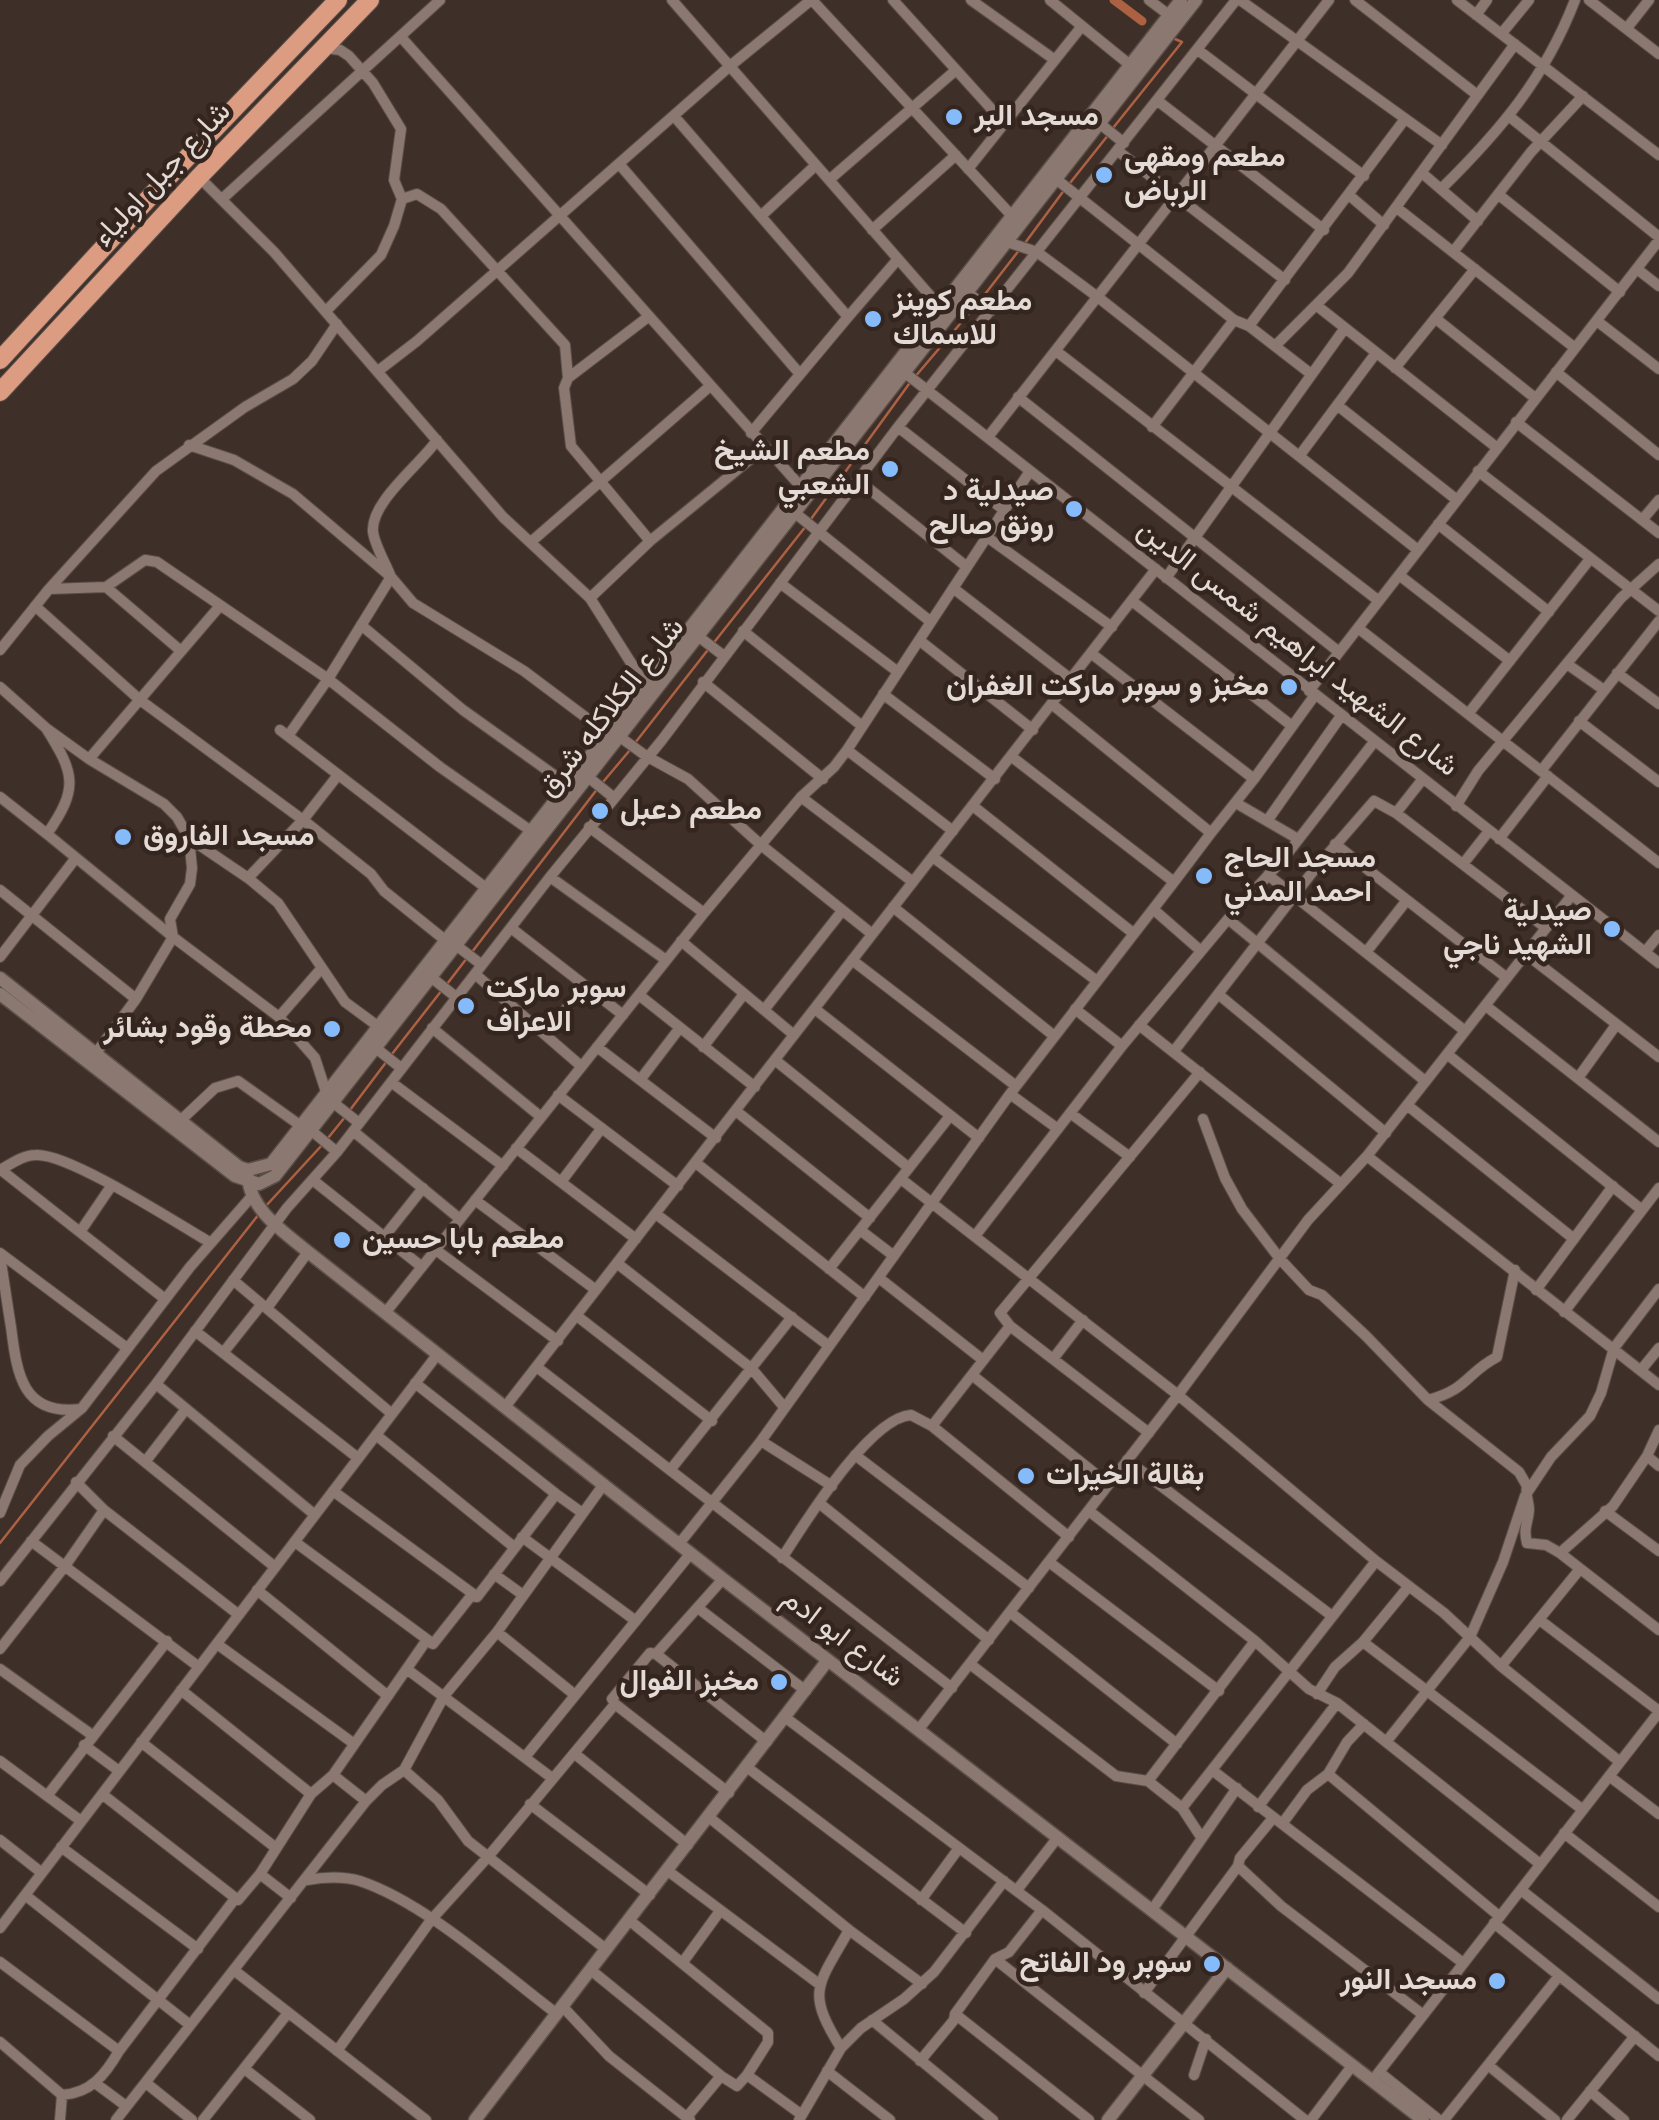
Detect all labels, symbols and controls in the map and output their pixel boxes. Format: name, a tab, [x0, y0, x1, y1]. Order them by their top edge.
street label: شارع جبل اولياء	[87, 95, 239, 255]
place label: مسجد البر	[974, 99, 1099, 135]
marker: مسجد البر	[943, 106, 965, 128]
place label: مطعم ومقهى الرباض	[1124, 140, 1285, 210]
marker: مطعم ومقهى الرباض	[1093, 164, 1115, 186]
place label: مطعم كوينز للاسماك	[893, 284, 1032, 354]
marker: مطعم كوينز للاسماك	[862, 308, 884, 330]
place label: مطعم الشيخ الشعبي	[714, 434, 870, 504]
marker: مطعم الشيخ الشعبي	[879, 458, 901, 480]
place label: صيدلية د رونق صالح	[929, 474, 1054, 544]
marker: صيدلية د رونق صالح	[1063, 498, 1085, 520]
street label: شارع الشهيد ابراهيم شمس الدين	[1129, 512, 1465, 786]
street label: شارع الكلاكله شرق	[531, 611, 693, 805]
place label: مخبز و سوبر ماركت الغفران	[946, 669, 1269, 705]
marker: مخبز و سوبر ماركت الغفران	[1278, 676, 1300, 698]
place label: مطعم دعبل	[620, 793, 762, 829]
marker: مطعم دعبل	[589, 800, 611, 822]
place label: مسجد الفاروق	[143, 819, 314, 855]
marker: مسجد الفاروق	[112, 826, 134, 848]
place label: مسجد الحاج احمد المدني	[1224, 841, 1376, 912]
marker: مسجد الحاج احمد المدني	[1193, 865, 1215, 887]
place label: صيدلية الشهيد ناجي	[1443, 894, 1592, 964]
marker: صيدلية الشهيد ناجي	[1601, 918, 1623, 940]
place label: سوبر ماركت الاعراف	[486, 971, 626, 1042]
marker: سوبر ماركت الاعراف	[455, 995, 477, 1017]
place label: محطة وقود بشائر	[104, 1011, 312, 1047]
marker: محطة وقود بشائر	[321, 1018, 343, 1040]
place label: مطعم بابا حسين	[362, 1222, 564, 1258]
marker: مطعم بابا حسين	[331, 1229, 353, 1251]
place label: بقالة الخيرات	[1046, 1458, 1204, 1494]
marker: بقالة الخيرات	[1015, 1465, 1037, 1487]
street label: شارع ابو ادم	[774, 1581, 910, 1697]
place label: مخبز الفوال	[620, 1664, 759, 1700]
marker: مخبز الفوال	[768, 1671, 790, 1693]
place label: سوبر ود الفاتح	[1019, 1946, 1192, 1982]
marker: سوبر ود الفاتح	[1201, 1953, 1223, 1975]
place label: مسجد النور	[1340, 1963, 1477, 1999]
marker: مسجد النور	[1486, 1970, 1508, 1992]

